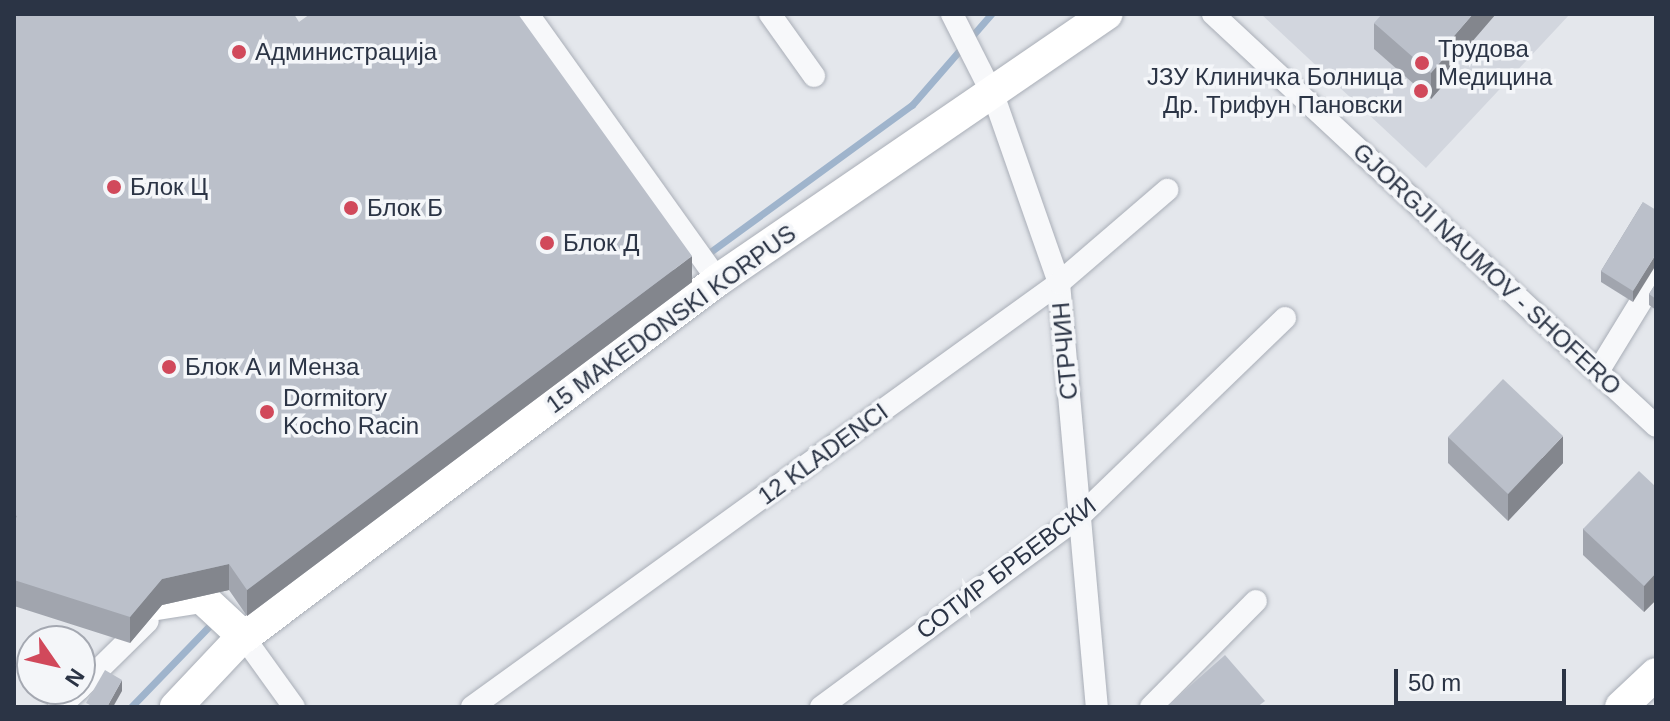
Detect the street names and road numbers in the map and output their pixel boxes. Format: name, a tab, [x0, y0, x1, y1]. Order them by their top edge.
street label: GJORGJI NAUMOV - SHOFERO	[1347, 137, 1627, 401]
street label: 15 MAKEDONSKI KORPUS	[541, 219, 801, 419]
street label: СТРЧИН	[1046, 301, 1084, 401]
street label: 12 KLADENCI	[752, 397, 894, 511]
street label: СОТИР БРБЕВСКИ	[911, 491, 1101, 645]

